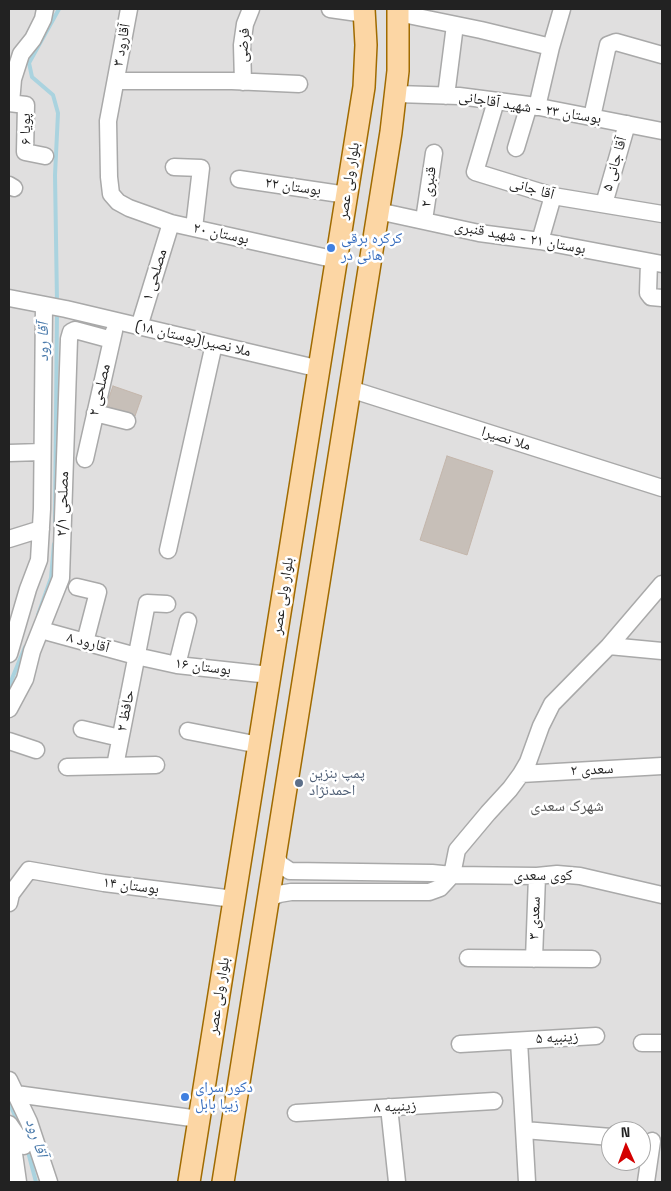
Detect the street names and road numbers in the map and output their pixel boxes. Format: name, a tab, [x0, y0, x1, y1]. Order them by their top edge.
street label: آقارود ۳	[109, 22, 135, 68]
street label: فرضی	[234, 27, 254, 63]
street label: بوستان ۲۳ - شهید آقاجانی	[457, 88, 603, 128]
street label: پویا ۶	[17, 113, 35, 145]
street label: آقا جانی ۵	[599, 135, 631, 193]
street label: بلوار ولی عصر	[334, 141, 364, 221]
street label: قنبری ۲	[417, 165, 441, 209]
street label: بوستان ۲۲	[264, 174, 322, 200]
street label: آقا جانی	[508, 174, 556, 204]
street label: بوستان ۲۱ - شهید قنبری	[453, 218, 587, 258]
street label: بوستان ۲۰	[192, 219, 250, 249]
street label: مصلحی ۱	[139, 247, 171, 303]
street label: ملا نصیرا(بوستان ۱۸)	[133, 317, 253, 361]
street label: مصلحی ۲	[85, 362, 115, 418]
street label: ملا نصیرا	[479, 423, 533, 455]
street label: مصلحی ۲/۱	[53, 471, 73, 537]
street label: بلوار ولی عصر	[268, 556, 298, 636]
street label: آقارود ۸	[65, 629, 111, 657]
street label: بوستان ۱۶	[174, 655, 232, 679]
street label: حافظ ۲	[113, 689, 139, 733]
street label: سعدی ۲	[570, 760, 614, 780]
street label: کوی سعدی	[514, 867, 572, 885]
street label: بوستان ۱۴	[102, 874, 160, 898]
street label: سعدی ۳	[525, 896, 545, 940]
street label: بلوار ولی عصر	[204, 956, 234, 1036]
street label: زینبیه ۵	[535, 1028, 579, 1048]
street label: زینبیه ۸	[373, 1097, 417, 1117]

